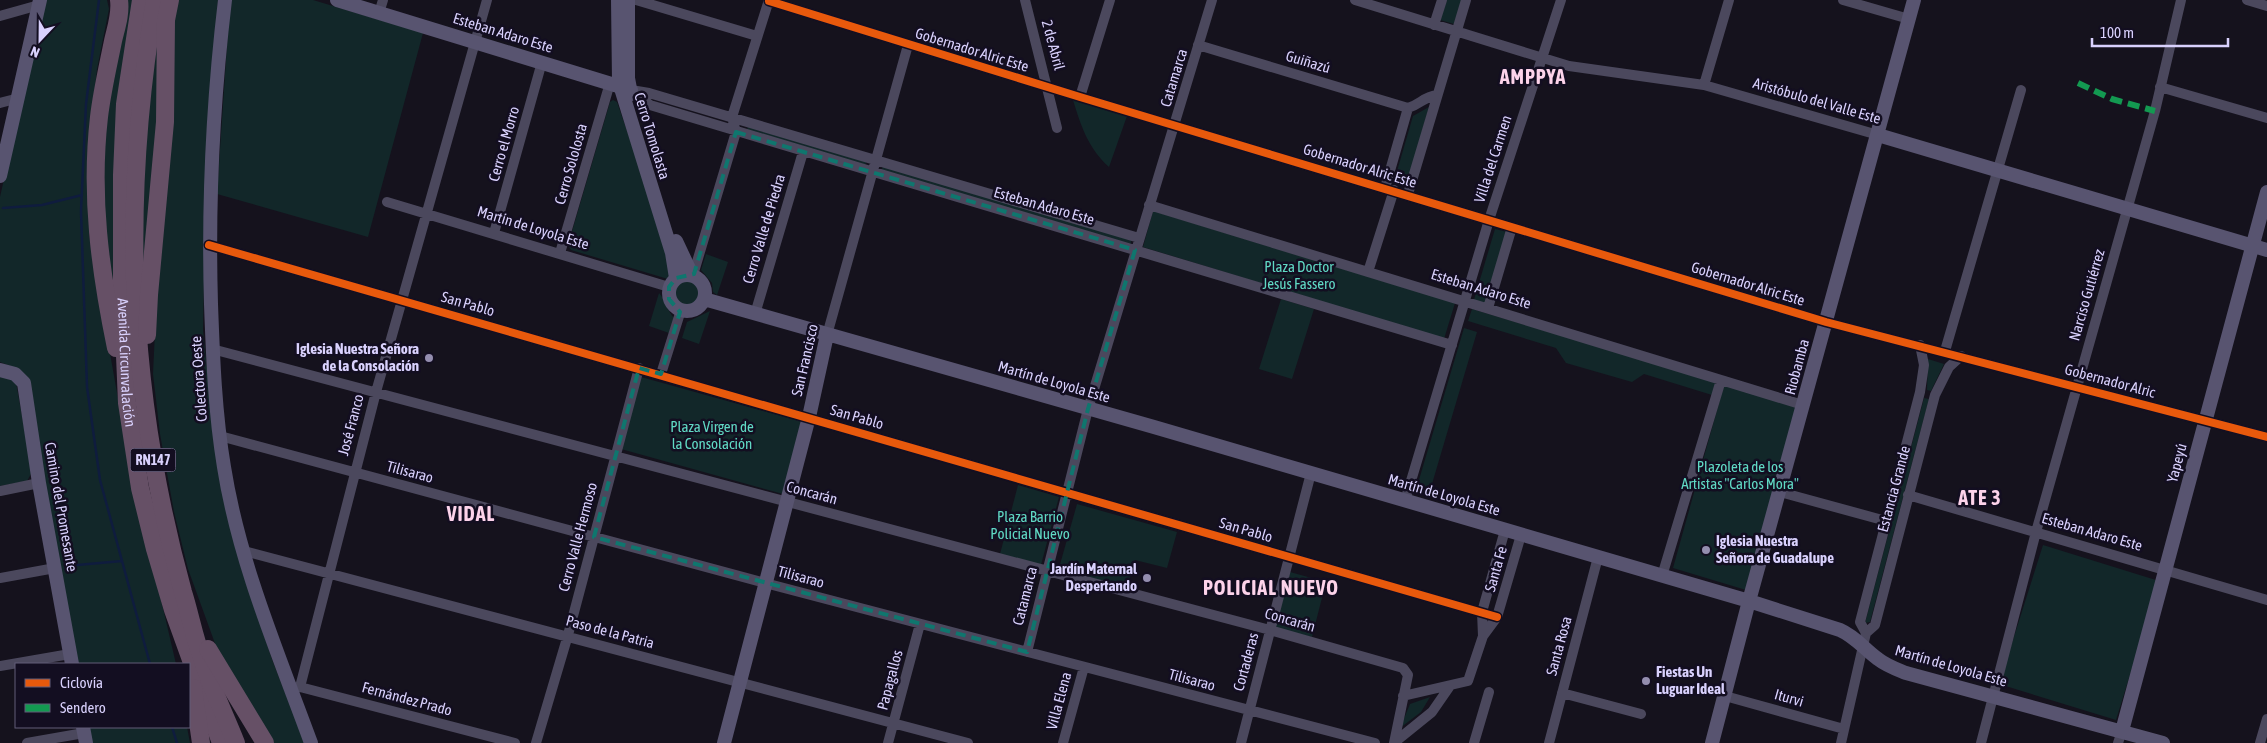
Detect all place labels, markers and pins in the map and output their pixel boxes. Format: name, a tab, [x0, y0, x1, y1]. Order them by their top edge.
place label: Iglesia Nuestra Señora de la Consolación	[296, 340, 419, 374]
marker: Iglesia Nuestra Señora de la Consolación	[423, 352, 435, 364]
place label: Iglesia Nuestra Señora de Guadalupe	[1716, 532, 1834, 566]
marker: Iglesia Nuestra Señora de Guadalupe	[1700, 544, 1712, 556]
place label: Jardín Maternal Despertando	[1049, 560, 1138, 594]
marker: Jardín Maternal Despertando	[1141, 572, 1153, 584]
place label: Fiestas Un Luguar Ideal	[1656, 663, 1726, 697]
marker: Fiestas Un Luguar Ideal	[1640, 675, 1652, 687]

